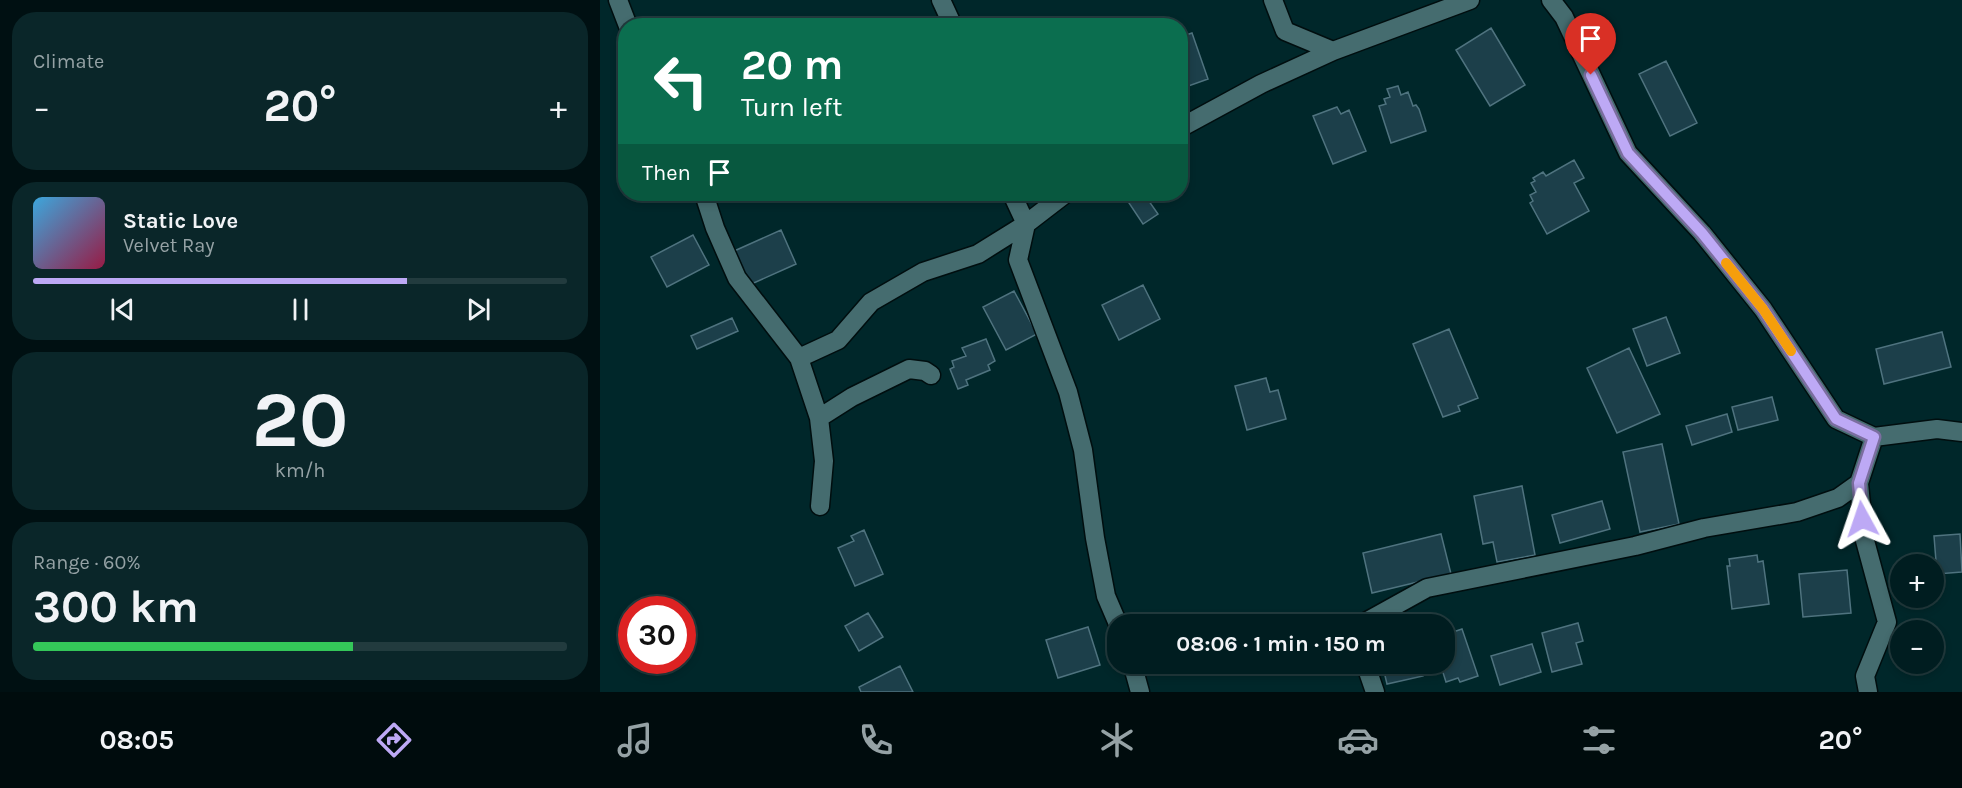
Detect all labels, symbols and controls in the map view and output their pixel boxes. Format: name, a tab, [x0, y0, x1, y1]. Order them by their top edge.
pin	[1565, 13, 1616, 75]
icon: arrive	[1574, 22, 1607, 55]
text: 20 m	[741, 40, 843, 90]
icon: left	[642, 42, 720, 120]
text: Climate	[33, 50, 104, 73]
text: 20°	[263, 80, 337, 132]
text: −	[33, 88, 50, 126]
text: +	[550, 88, 567, 126]
text: Turn left	[741, 91, 842, 123]
icon: arrive	[703, 156, 736, 189]
text: Then	[642, 160, 691, 186]
text: Static Love	[123, 208, 238, 234]
text: Velvet Ray	[123, 234, 215, 257]
icon: previous	[106, 293, 139, 326]
icon: pause	[284, 293, 317, 326]
icon: next	[462, 293, 495, 326]
text: 20	[252, 374, 348, 466]
text: km/h	[275, 459, 325, 482]
position arrow	[1830, 487, 1894, 551]
text: Range · 60%	[33, 551, 141, 574]
map controls	[1890, 554, 1944, 674]
button: +	[1890, 554, 1944, 608]
text: 300 km	[33, 581, 199, 633]
speed limit sign: 30	[618, 596, 696, 674]
button: −	[1890, 620, 1944, 674]
text: 08:06 · 1 min · 150 m	[1176, 631, 1386, 657]
icon: directions	[373, 719, 415, 761]
icon: music	[614, 719, 656, 761]
icon: phone	[855, 719, 897, 761]
icon: climate	[1096, 719, 1138, 761]
icon: car	[1337, 719, 1379, 761]
icon: filters	[1578, 719, 1620, 761]
text: 08:05	[99, 724, 174, 756]
text: 20°	[1819, 724, 1862, 756]

